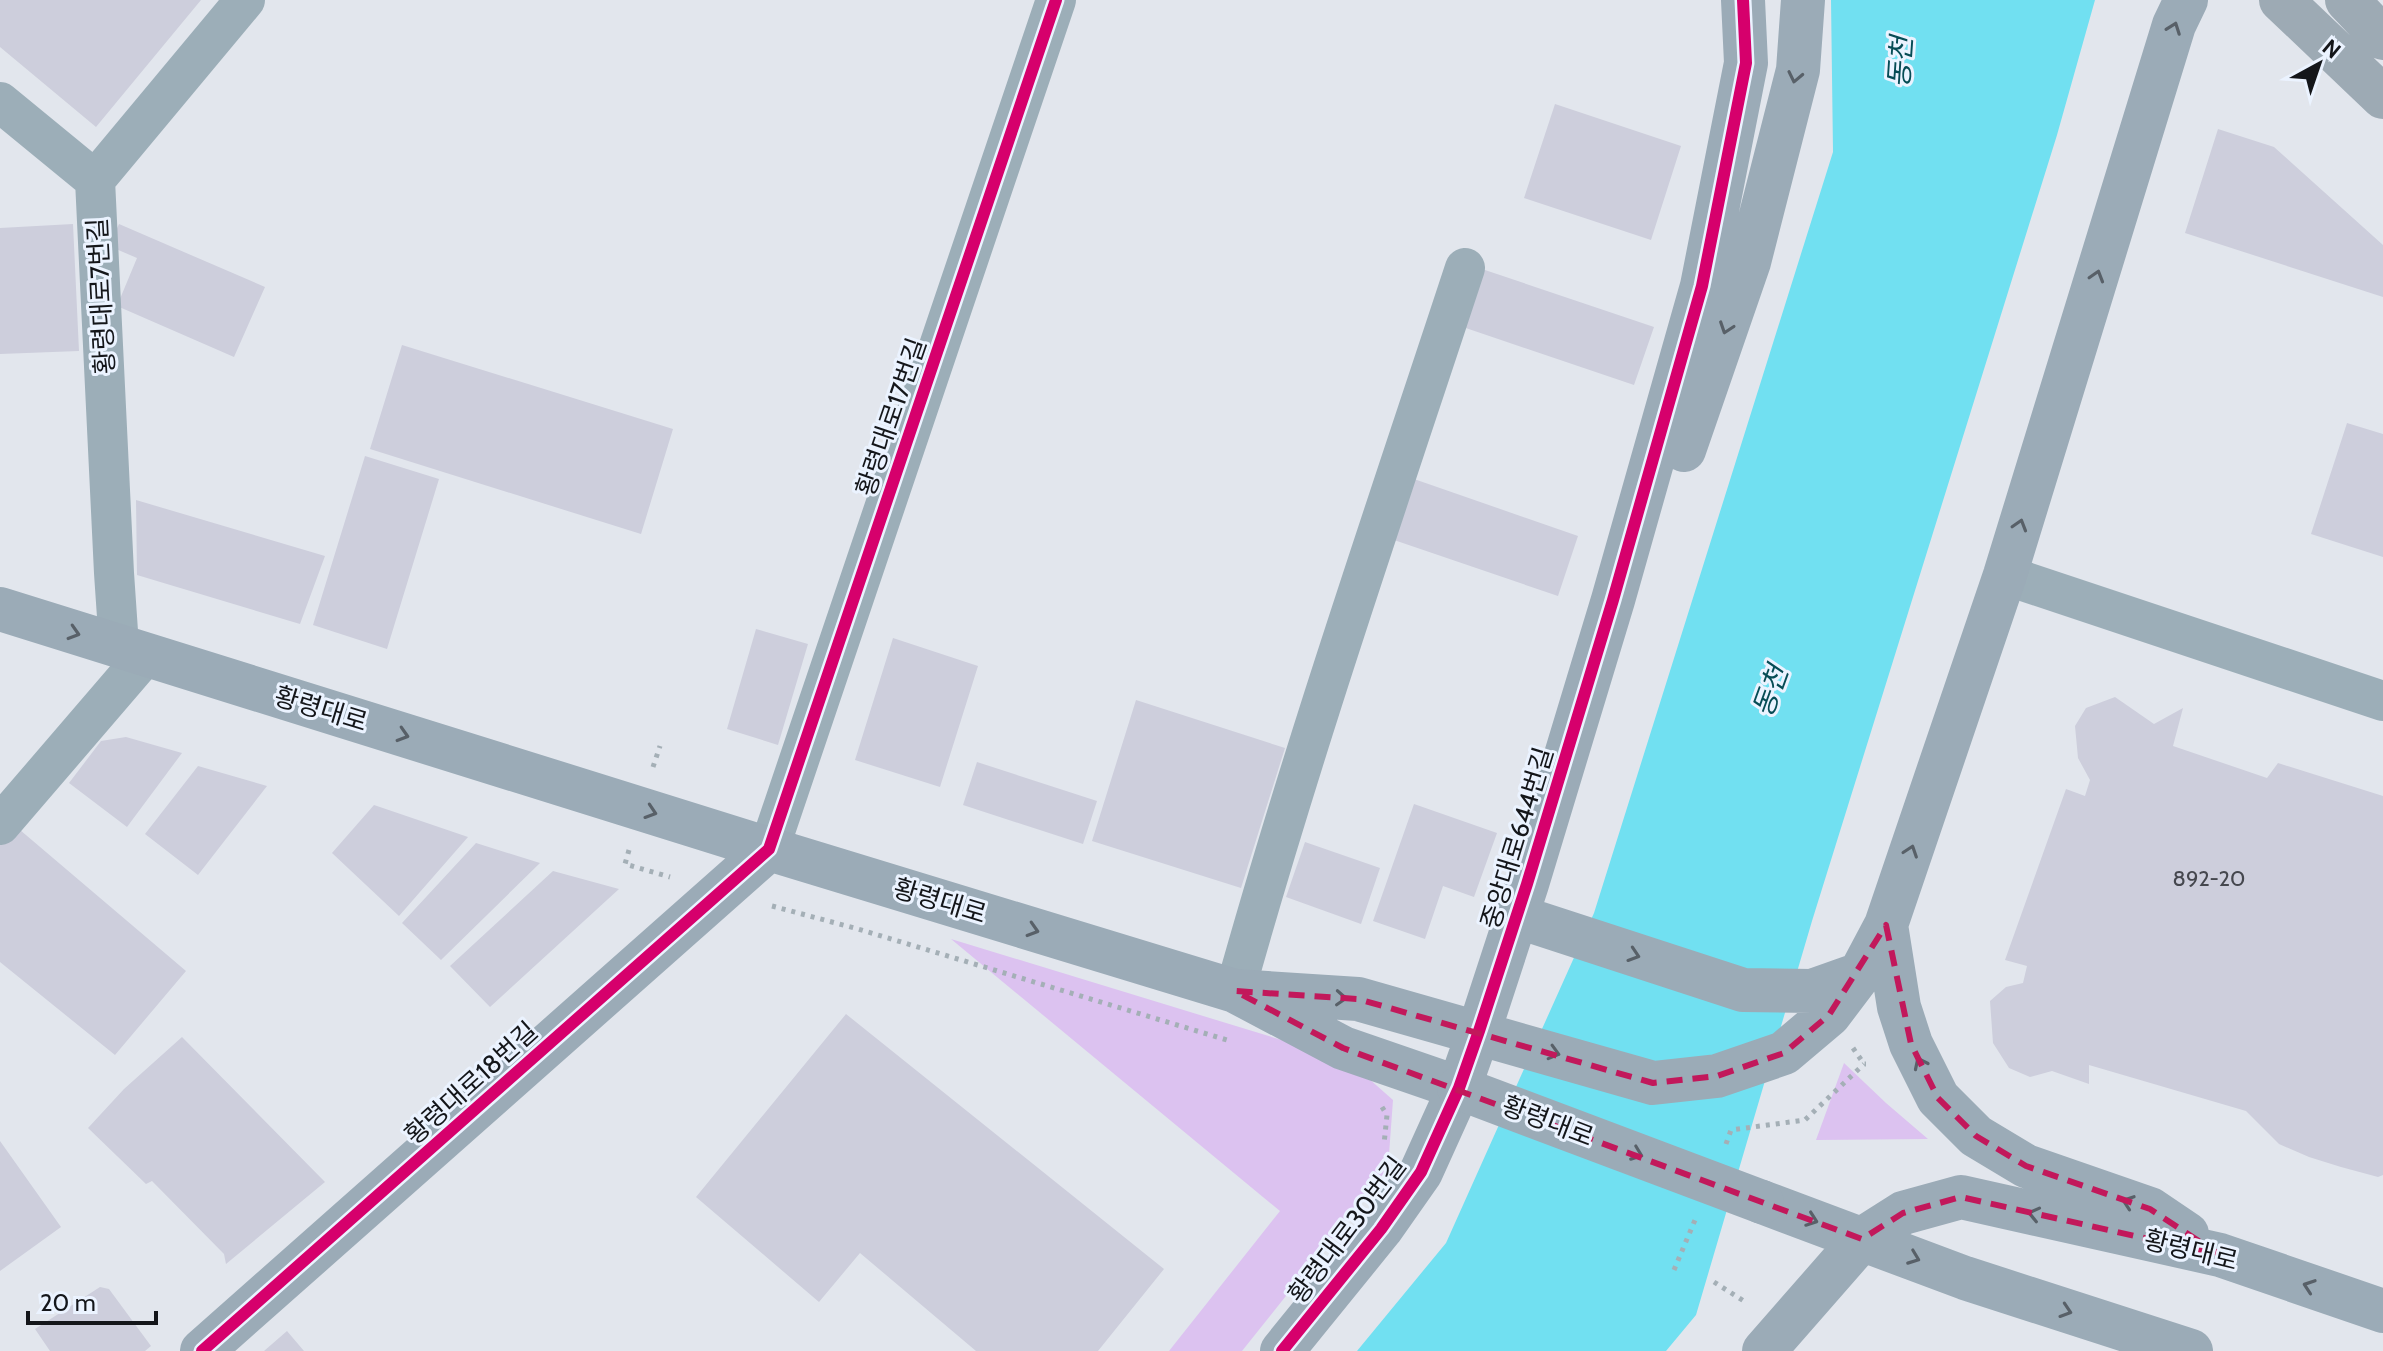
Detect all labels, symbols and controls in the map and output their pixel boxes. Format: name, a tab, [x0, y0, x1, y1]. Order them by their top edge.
one-way arrow	[2164, 22, 2181, 36]
north arrow	[2279, 24, 2359, 104]
water label: 동천	[1881, 32, 1919, 89]
text: N	[2317, 34, 2346, 64]
one-way arrow	[1787, 70, 1804, 84]
street label: 황령대로7번길	[81, 217, 121, 375]
one-way arrow	[2088, 270, 2104, 284]
one-way arrow	[1720, 320, 1736, 334]
street label: 황령대로17번길	[849, 334, 933, 500]
one-way arrow	[2011, 519, 2027, 532]
one-way arrow	[67, 623, 81, 639]
water label: 동천	[1745, 658, 1796, 721]
street label: 황령대로	[271, 680, 371, 738]
one-way arrow	[396, 726, 409, 742]
street label: 중앙대로644번길	[1474, 743, 1560, 933]
one-way arrow	[644, 803, 658, 819]
one-way arrow	[1902, 845, 1918, 859]
house number: 892-20	[2173, 865, 2245, 892]
street label: 황령대로	[890, 872, 990, 930]
one-way arrow	[1026, 921, 1040, 937]
one-way arrow	[1627, 946, 1641, 962]
one-way arrow	[1335, 989, 1348, 1006]
street label: 황령대로18번길	[398, 1015, 544, 1151]
one-way arrow	[1546, 1044, 1560, 1061]
one-way arrow	[1915, 1056, 1930, 1071]
street label: 황령대로	[1498, 1089, 1598, 1153]
one-way arrow	[1629, 1144, 1643, 1161]
street label: 황령대로30번길	[1281, 1150, 1413, 1310]
one-way arrow	[2122, 1195, 2136, 1211]
one-way arrow	[2028, 1206, 2041, 1223]
one-way arrow	[1804, 1210, 1818, 1227]
street label: 황령대로	[2141, 1223, 2241, 1277]
one-way arrow	[1906, 1248, 1920, 1265]
scale bar	[28, 1275, 156, 1325]
one-way arrow	[2303, 1279, 2317, 1295]
text: 20 m	[40, 1288, 96, 1317]
one-way arrow	[2059, 1301, 2073, 1317]

